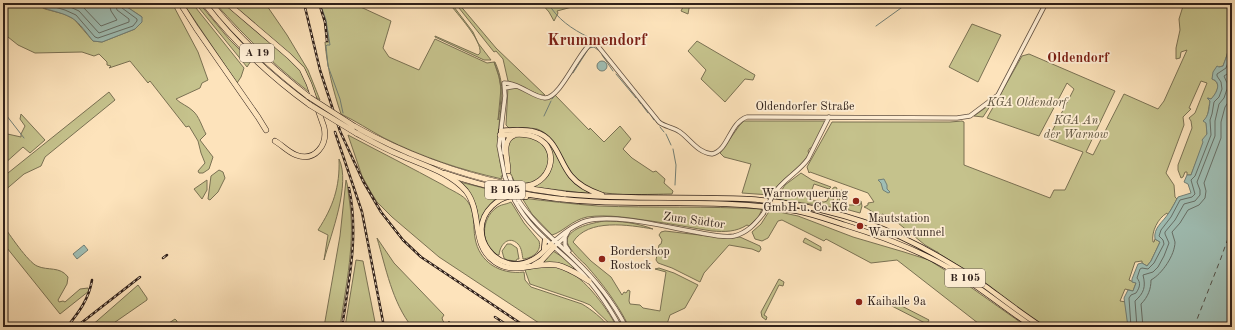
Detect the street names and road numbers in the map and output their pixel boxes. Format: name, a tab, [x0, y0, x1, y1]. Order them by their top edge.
road number: A 19	[240, 44, 274, 62]
street label: Oldendorfer Straße	[755, 101, 855, 113]
road number: B 105	[485, 181, 525, 199]
street label: Zum Südtor	[662, 211, 726, 231]
road number: B 105	[945, 269, 985, 287]

